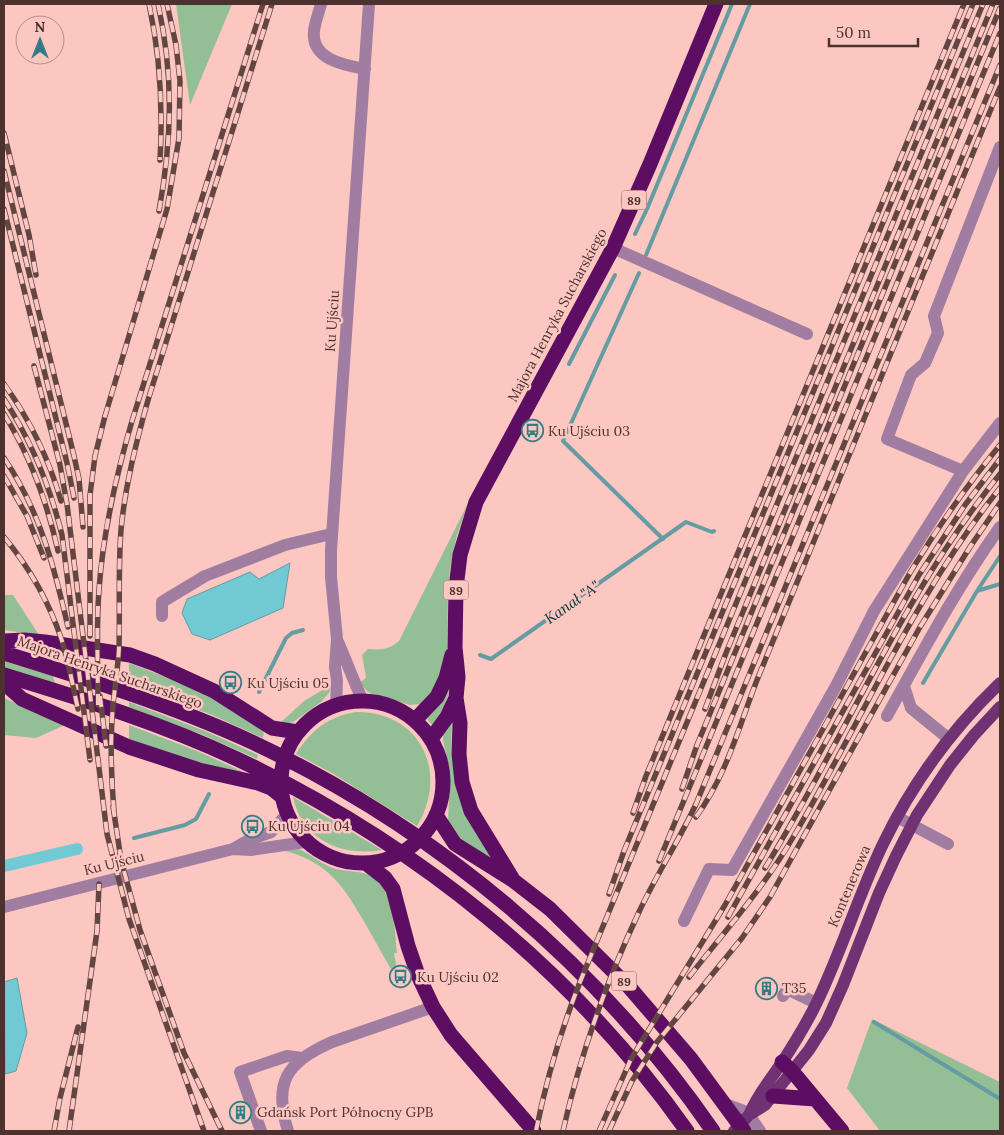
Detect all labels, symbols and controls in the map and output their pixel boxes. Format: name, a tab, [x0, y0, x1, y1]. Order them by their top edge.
north arrow	[15, 15, 65, 65]
scale bar	[829, 15, 918, 47]
text: N	[35, 18, 46, 36]
text: 50 m	[836, 23, 871, 42]
road number: 89	[622, 190, 646, 210]
street label: Majora Henryka Sucharskiego	[503, 225, 611, 405]
street label: Ku Ujściu	[321, 290, 343, 352]
bus stop icon: Ku Ujściu 03	[520, 419, 544, 443]
place label: Ku Ujściu 03	[548, 422, 630, 440]
water label: Kanał "A"	[541, 576, 603, 628]
road number: 89	[444, 580, 468, 600]
street label: Majora Henryka Sucharskiego	[15, 632, 205, 712]
bus stop icon: Ku Ujściu 05	[219, 671, 243, 695]
place label: Ku Ujściu 05	[247, 674, 329, 692]
bus stop icon: Ku Ujściu 04	[240, 814, 264, 838]
place label: Ku Ujściu 04	[268, 817, 350, 835]
street label: Kontenerowa	[824, 842, 874, 930]
street label: Ku Ujściu	[82, 847, 146, 879]
bus stop icon: Ku Ujściu 02	[389, 965, 413, 989]
place label: Ku Ujściu 02	[417, 968, 499, 986]
road number: 89	[612, 971, 636, 990]
building icon: T35	[754, 976, 778, 1000]
place label: T35	[782, 979, 806, 997]
building icon: Gdańsk Port Północny GPB	[229, 1100, 253, 1124]
place label: Gdańsk Port Północny GPB	[257, 1103, 434, 1121]

